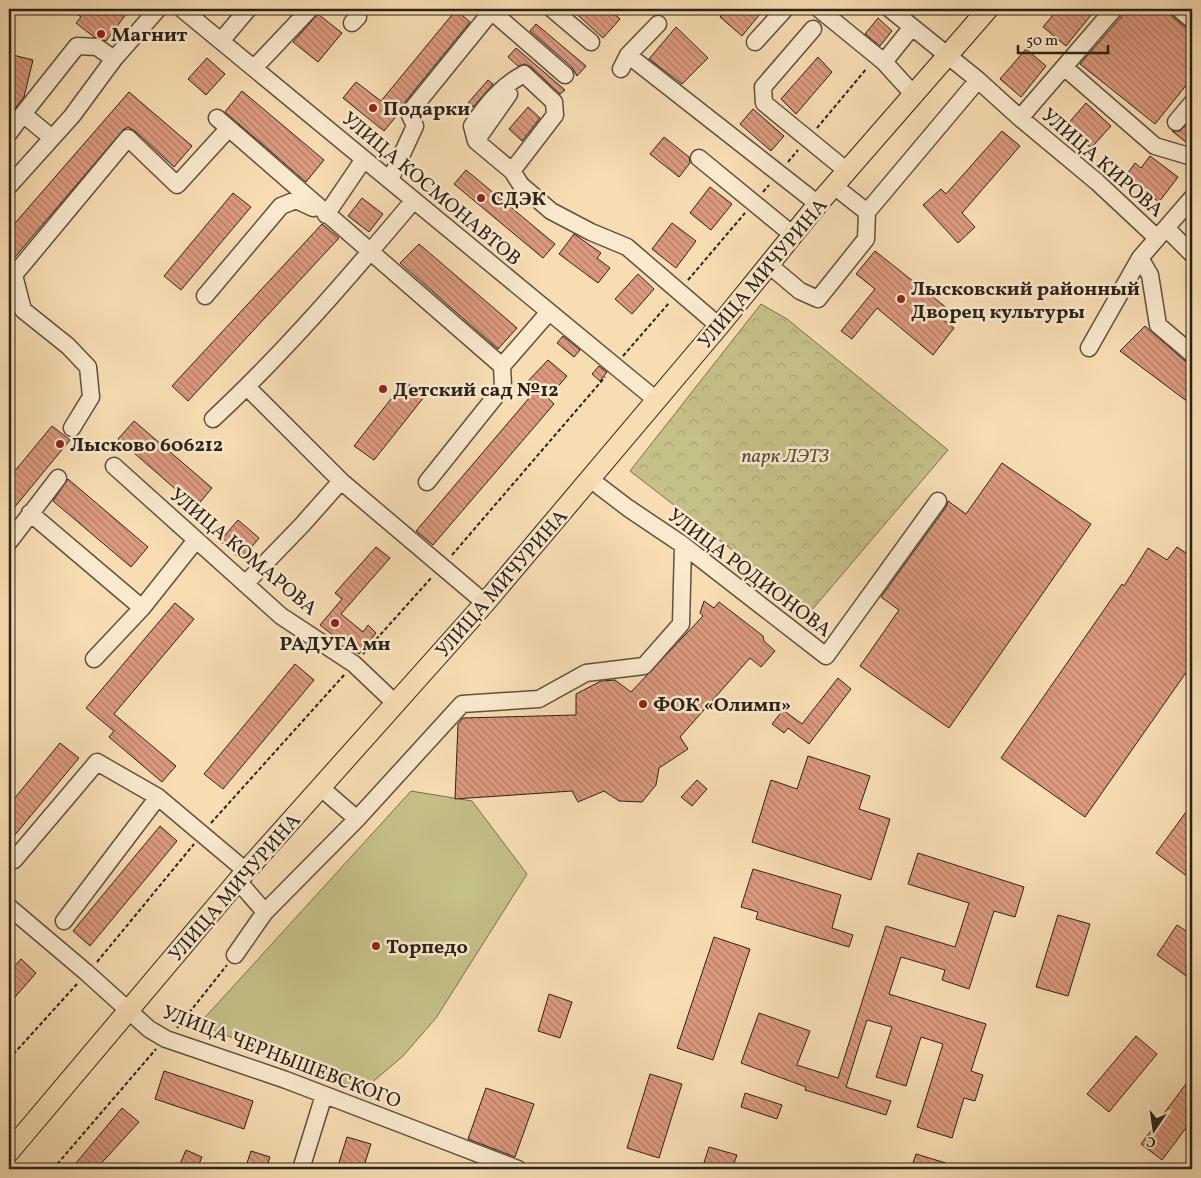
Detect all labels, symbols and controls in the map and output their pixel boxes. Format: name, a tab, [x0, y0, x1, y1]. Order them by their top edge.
place label: Магнит	[111, 22, 188, 50]
scale bar	[1018, 22, 1108, 54]
marker: Магнит	[95, 28, 107, 40]
text: 50 m	[1026, 31, 1058, 52]
place label: Подарки	[383, 96, 470, 124]
marker: Подарки	[367, 102, 379, 114]
street label: УЛИЦА КИРОВА	[1034, 102, 1169, 225]
street label: УЛИЦА КОСМОНАВТОВ	[335, 106, 527, 273]
place label: СДЭК	[491, 186, 547, 214]
marker: СДЭК	[475, 192, 487, 204]
street label: УЛИЦА МИЧУРИНА	[692, 193, 835, 356]
place label: Лысковский районный Дворец культуры	[911, 276, 1140, 327]
marker: Лысковский районный Дворец культуры	[895, 293, 907, 305]
place label: Детский сад №12	[393, 377, 559, 405]
marker: Детский сад №12	[377, 383, 389, 395]
place label: Лысково 606212	[70, 432, 223, 460]
marker: Лысково 606212	[54, 438, 66, 450]
park label: парк ЛЭТЗ	[741, 443, 829, 471]
street label: УЛИЦА КОМАРОВА	[163, 482, 323, 623]
street label: УЛИЦА РОДИОНОВА	[661, 503, 837, 645]
street label: УЛИЦА МИЧУРИНА	[430, 504, 575, 665]
marker: РАДУГА мн	[329, 617, 341, 629]
place label: РАДУГА мн	[279, 631, 391, 659]
place label: ФОК «Олимп»	[653, 692, 791, 720]
marker: ФОК «Олимп»	[637, 698, 649, 710]
street label: УЛИЦА МИЧУРИНА	[163, 808, 308, 969]
place label: Торпедо	[386, 934, 468, 962]
marker: Торпедо	[370, 940, 382, 952]
street label: УЛИЦА ЧЕРНЫШЕВСКОГО	[158, 999, 405, 1116]
north arrow	[1128, 1106, 1178, 1156]
text: С	[1145, 1131, 1158, 1151]

